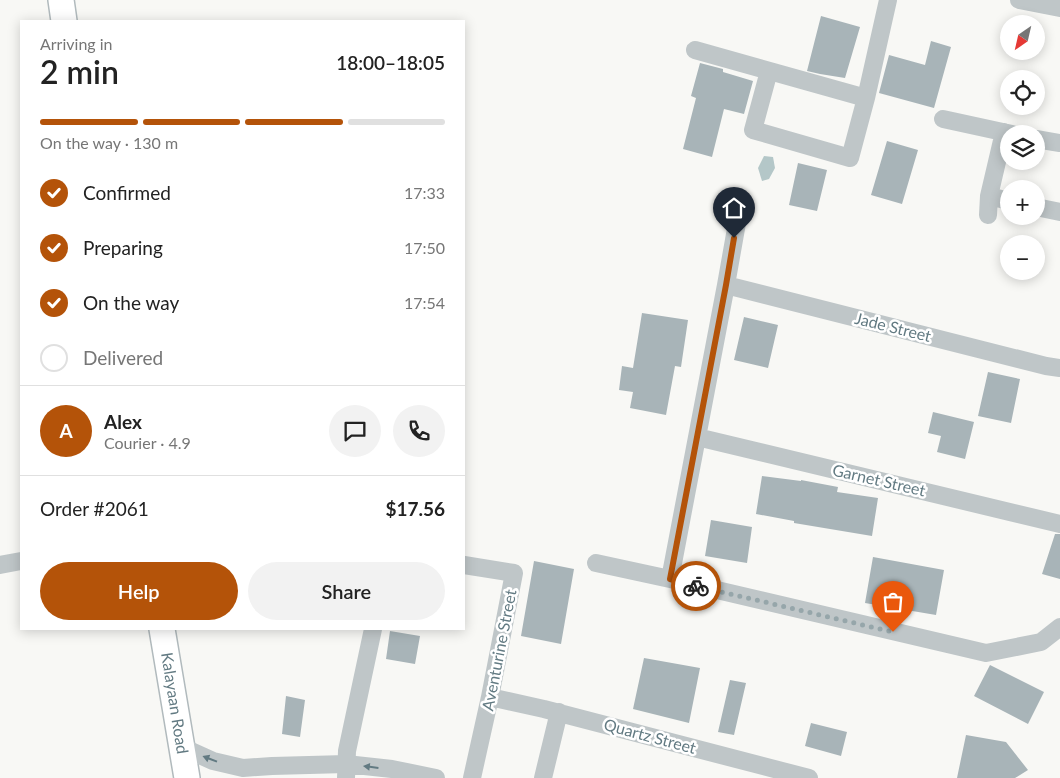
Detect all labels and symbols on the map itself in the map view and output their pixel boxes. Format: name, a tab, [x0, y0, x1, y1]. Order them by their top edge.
north arrow	[1000, 15, 1045, 60]
pin	[713, 187, 755, 238]
street label: Jade Street	[853, 308, 934, 345]
street label: Garnet Street	[831, 460, 928, 499]
courier	[671, 561, 721, 611]
pin	[872, 581, 914, 632]
street label: Aventurine Street	[477, 587, 520, 712]
street label: Kalayaan Road	[158, 651, 193, 755]
street label: Quartz Street	[602, 714, 699, 757]
one-way arrow	[202, 755, 217, 763]
one-way arrow	[363, 763, 379, 771]

